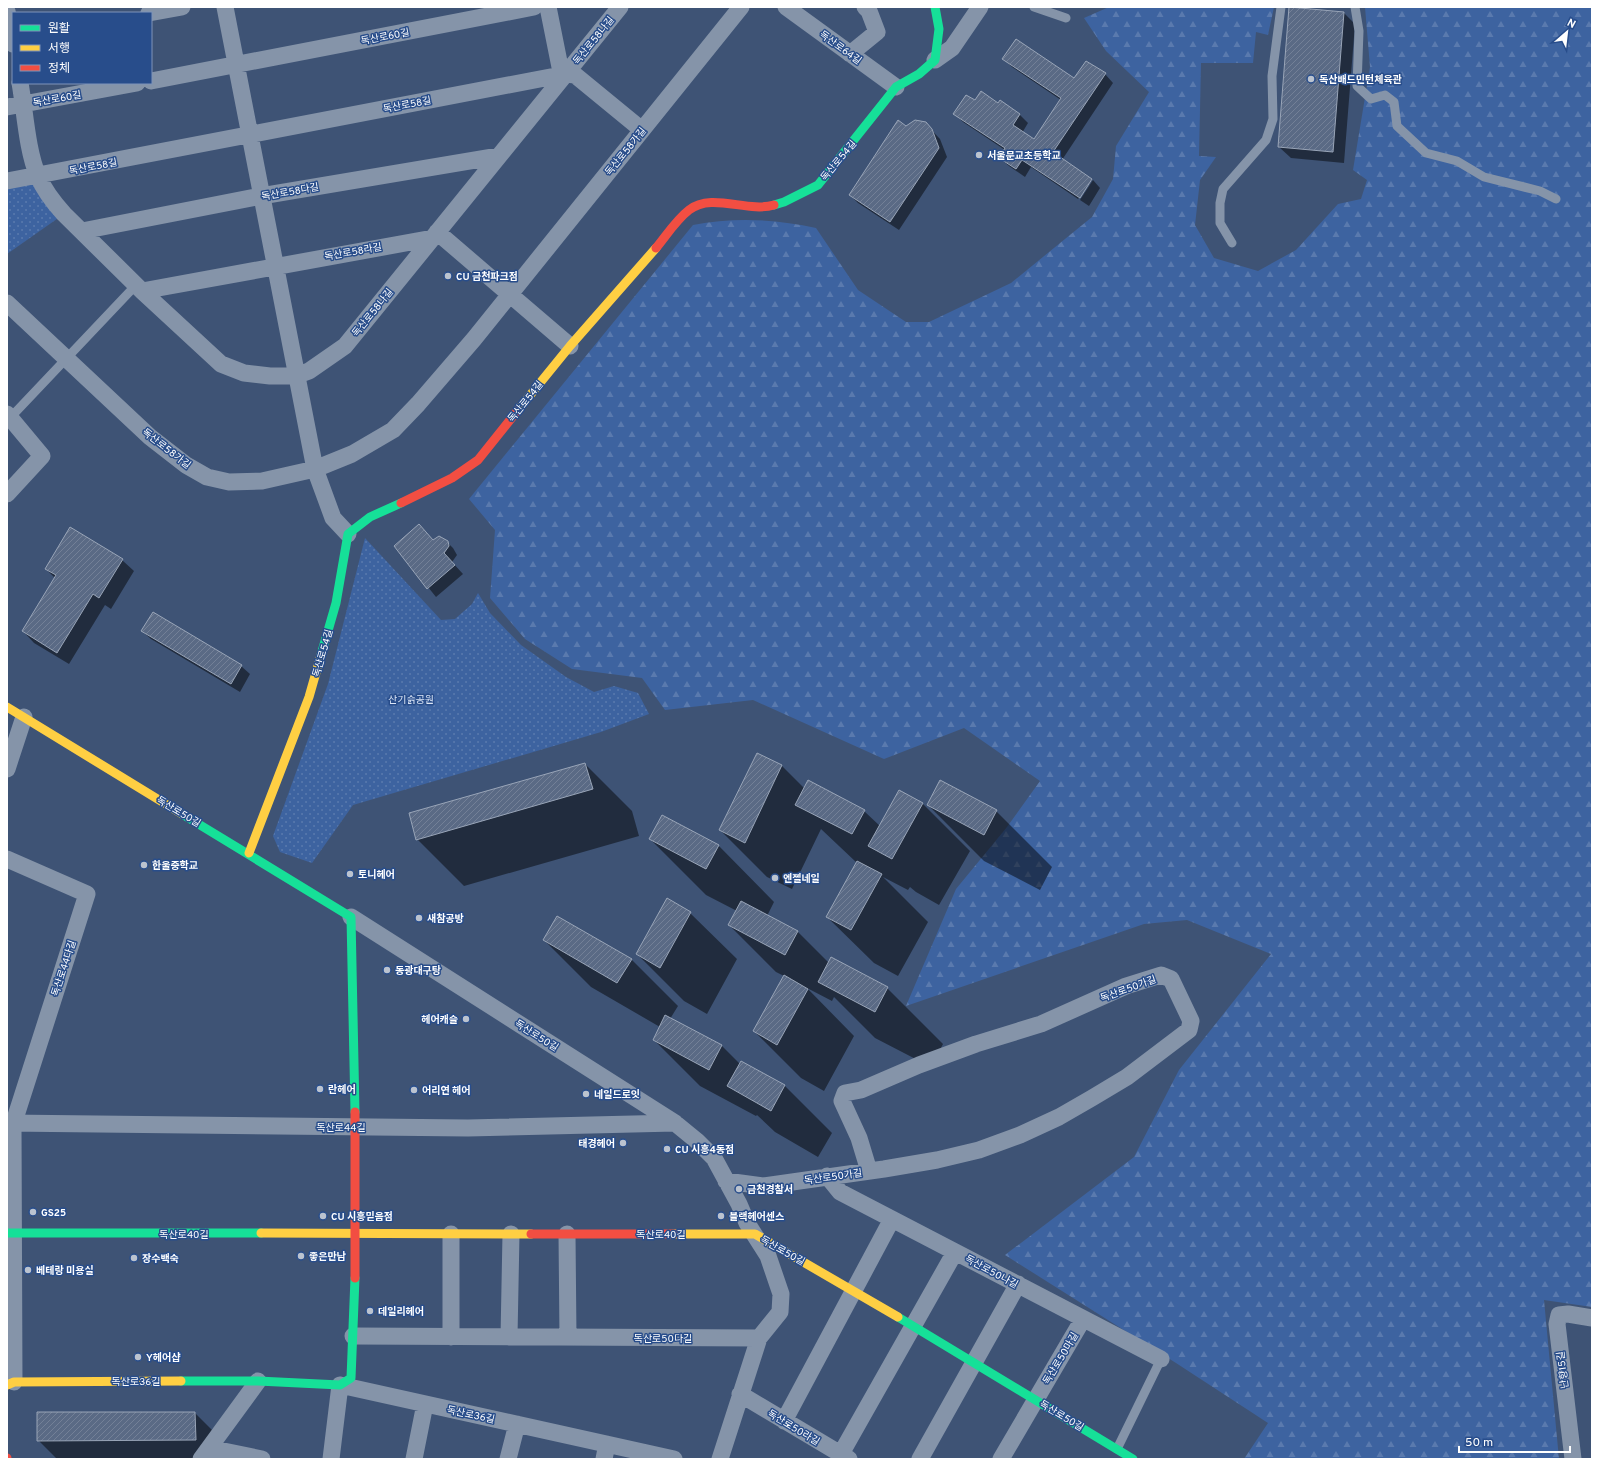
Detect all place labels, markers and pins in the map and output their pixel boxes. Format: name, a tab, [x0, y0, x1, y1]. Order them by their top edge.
marker: 독산배드민턴체육관	[1306, 74, 1316, 84]
place label: 독산배드민턴체육관	[1319, 74, 1402, 87]
place label: 서울문교초등학교	[987, 149, 1061, 163]
marker: 서울문교초등학교	[974, 150, 984, 160]
place label: CU 금천파크점	[456, 270, 518, 284]
marker: CU 금천파크점	[443, 271, 453, 281]
place label: 한울중학교	[152, 859, 198, 873]
marker: 한울중학교	[139, 860, 149, 870]
marker: 토니헤어	[345, 869, 355, 879]
place label: 토니헤어	[358, 869, 395, 882]
marker: 엔젤네일	[770, 873, 780, 883]
place label: 엔젤네일	[783, 873, 820, 886]
marker: 새참공방	[414, 913, 424, 923]
place label: 새참공방	[427, 913, 464, 926]
marker: 동광대구탕	[382, 965, 392, 975]
place label: 동광대구탕	[395, 965, 441, 978]
place label: 헤어캐슬	[421, 1014, 458, 1027]
marker: 헤어캐슬	[461, 1014, 471, 1024]
marker: 란헤어	[315, 1084, 325, 1094]
place label: 란헤어	[328, 1084, 356, 1097]
marker: 어리연 헤어	[409, 1085, 419, 1095]
place label: 어리연 헤어	[422, 1085, 471, 1098]
marker: 네일드로잇	[581, 1089, 591, 1099]
place label: 네일드로잇	[594, 1089, 640, 1102]
place label: 태경헤어	[578, 1138, 615, 1151]
marker: 태경헤어	[618, 1138, 628, 1148]
marker: CU 시흥4동점	[662, 1144, 672, 1154]
place label: CU 시흥4동점	[675, 1144, 734, 1157]
place label: 금천경찰서	[747, 1183, 793, 1197]
marker: 금천경찰서	[734, 1184, 744, 1194]
marker: GS25	[28, 1207, 38, 1217]
place label: GS25	[41, 1207, 66, 1220]
marker: CU 시흥믿음점	[318, 1211, 328, 1221]
place label: CU 시흥믿음점	[331, 1211, 393, 1224]
marker: 블랙헤어센스	[716, 1211, 726, 1221]
place label: 블랙헤어센스	[729, 1211, 784, 1224]
marker: 좋은만남	[296, 1251, 306, 1261]
place label: 좋은만남	[309, 1251, 347, 1264]
marker: 장수백숙	[129, 1253, 139, 1263]
place label: 장수백숙	[142, 1253, 179, 1266]
marker: 베테랑 미용실	[23, 1265, 33, 1275]
place label: 베테랑 미용실	[36, 1265, 94, 1278]
marker: 데일리헤어	[365, 1306, 375, 1316]
place label: 데일리헤어	[378, 1306, 424, 1319]
marker: Y헤어샵	[133, 1352, 143, 1362]
place label: Y헤어샵	[146, 1352, 181, 1365]

